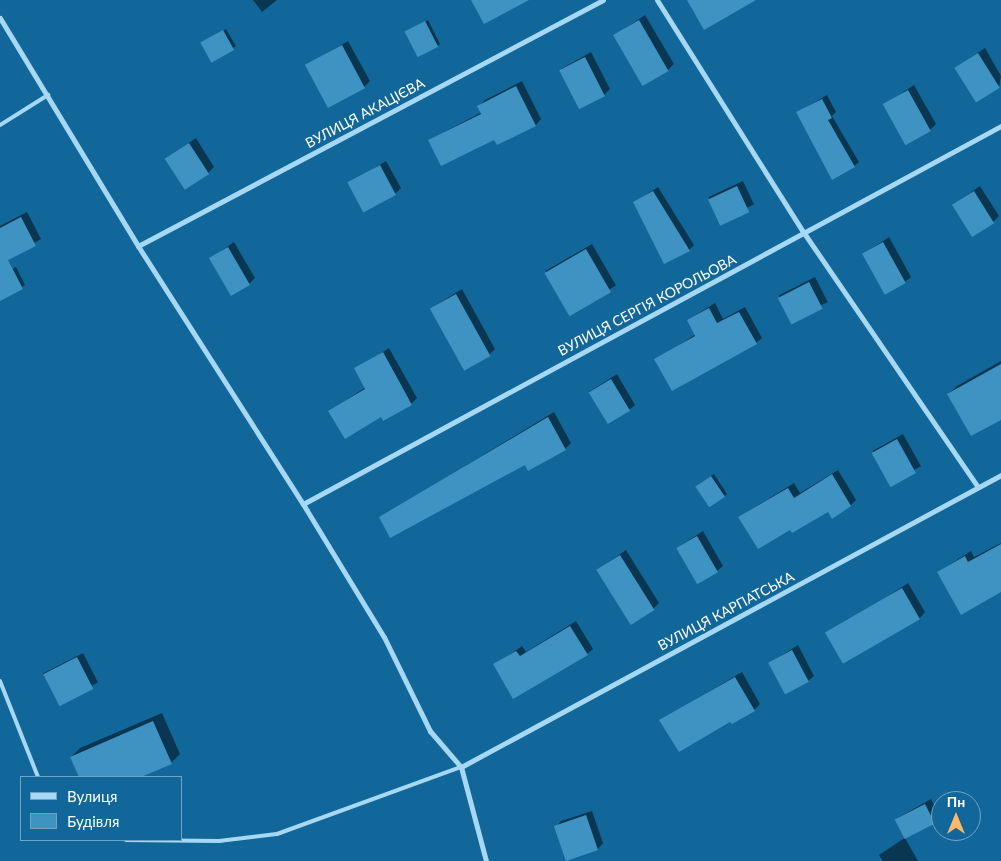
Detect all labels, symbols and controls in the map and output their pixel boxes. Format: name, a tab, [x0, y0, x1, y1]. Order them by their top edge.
street label: ВУЛИЦЯ АКАЦІЄВА	[303, 75, 427, 151]
street label: ВУЛИЦЯ СЕРГІЯ КОРОЛЬОВА	[555, 251, 739, 359]
street label: ВУЛИЦЯ КАРПАТСЬКА	[655, 568, 797, 654]
legend	[20, 776, 182, 841]
text: Вулиця	[67, 787, 117, 805]
north arrow	[931, 791, 981, 841]
text: Пн	[947, 793, 965, 810]
text: Будівля	[67, 812, 119, 830]

